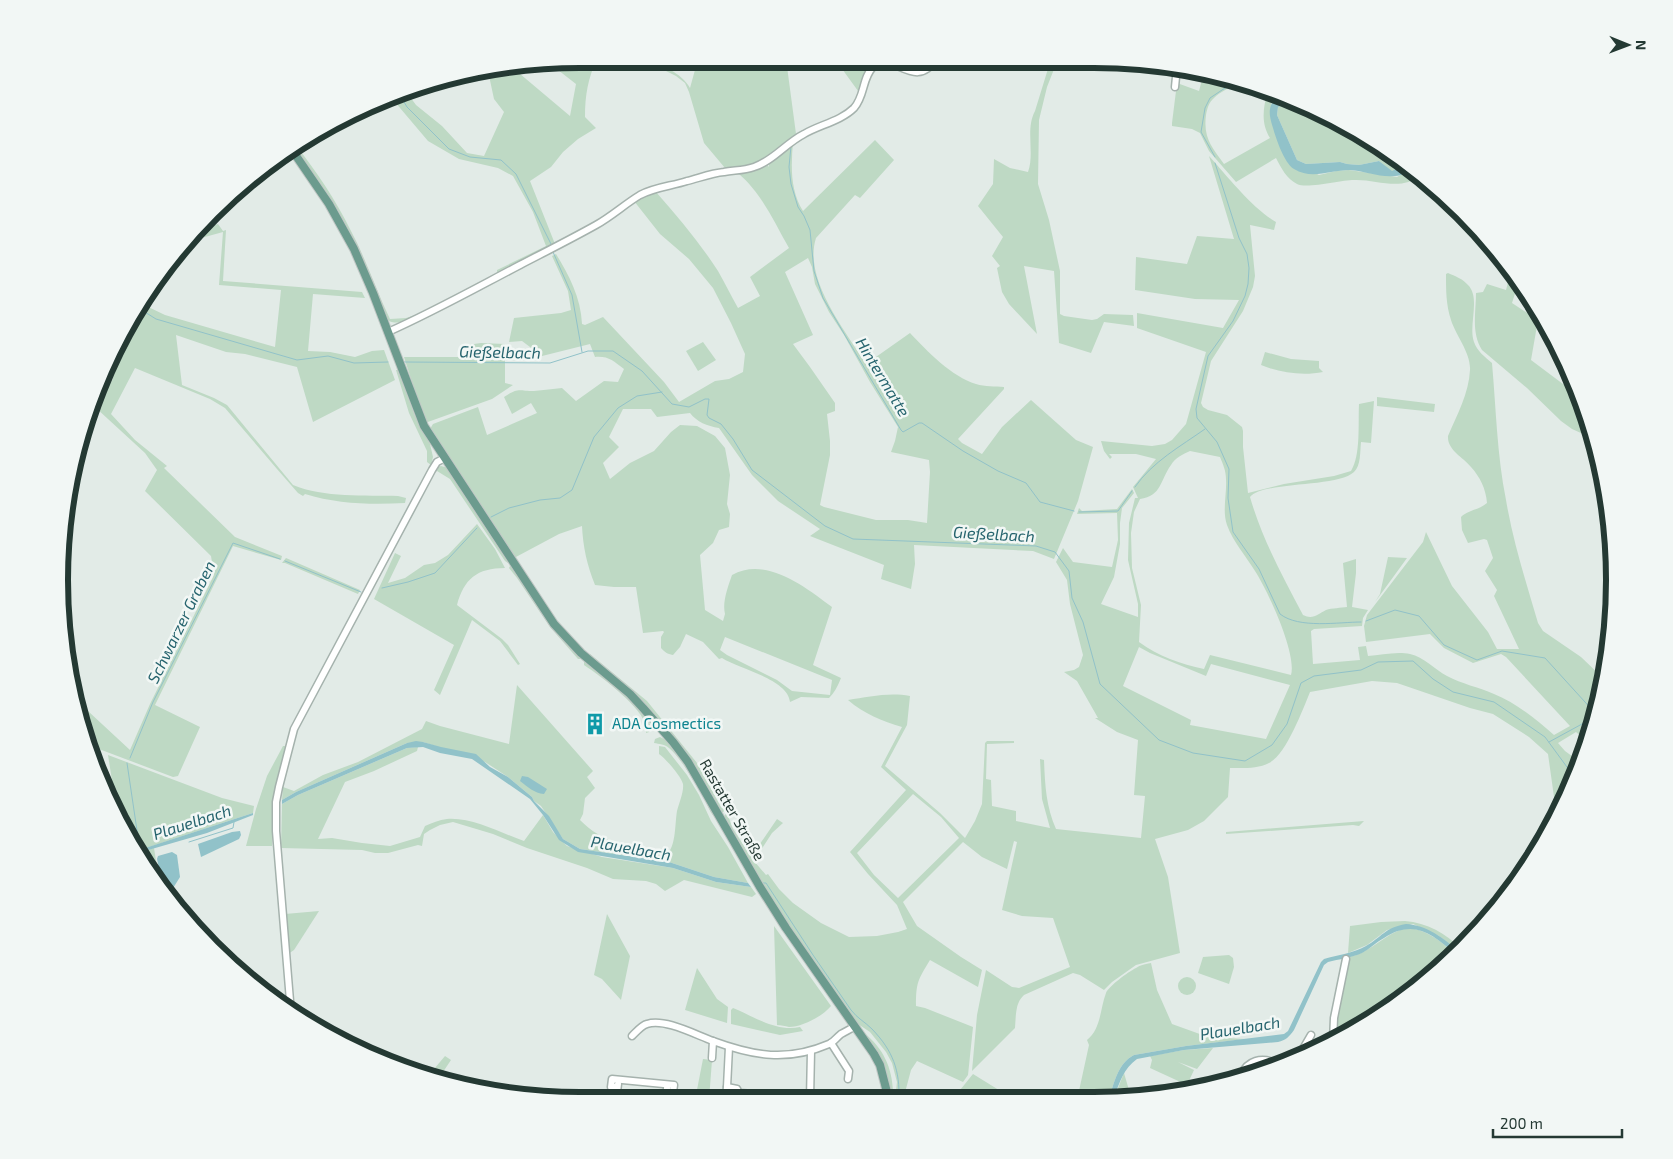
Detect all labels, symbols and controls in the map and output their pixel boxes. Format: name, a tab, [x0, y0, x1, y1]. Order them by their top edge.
north arrow	[1603, 20, 1653, 70]
text: N	[1633, 40, 1650, 50]
water label: Hintermatte	[852, 334, 915, 420]
water label: Gießelbach	[459, 341, 541, 362]
water label: Gießelbach	[953, 522, 1035, 545]
water label: Schwarzer Graben	[143, 558, 218, 686]
building icon: ADA Cosmectics	[582, 711, 608, 737]
place label: ADA Cosmectics	[612, 714, 721, 732]
street label: Rastatter Straße	[697, 756, 769, 863]
water label: Plauelbach	[150, 800, 233, 843]
water label: Plauelbach	[590, 831, 673, 864]
water label: Plauelbach	[1198, 1012, 1281, 1043]
scale bar	[1493, 1106, 1622, 1138]
text: 200 m	[1500, 1114, 1543, 1132]

